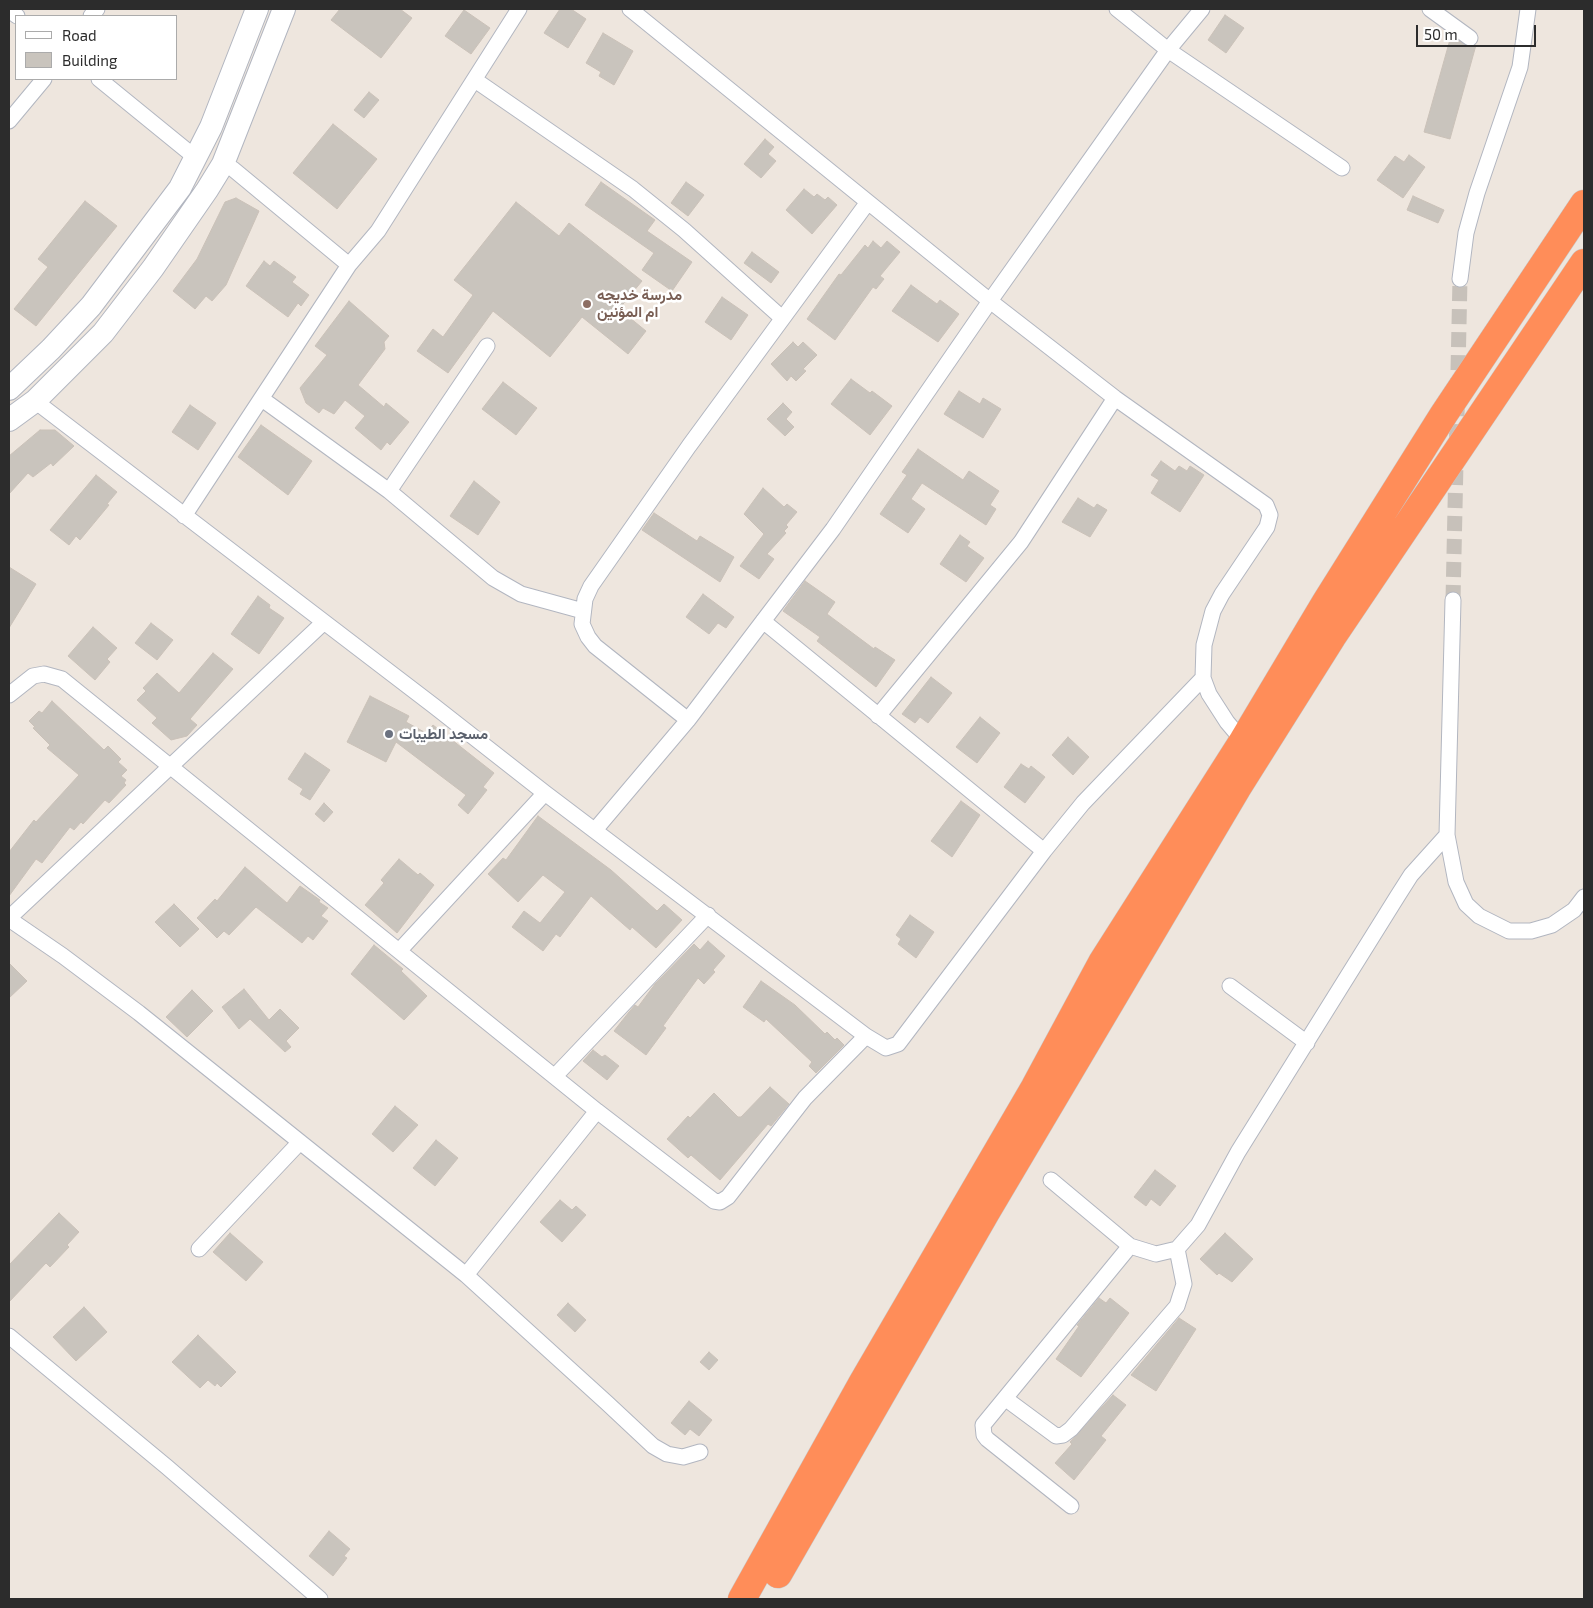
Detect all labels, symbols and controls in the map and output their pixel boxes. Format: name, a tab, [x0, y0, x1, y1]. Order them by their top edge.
legend	[15, 15, 178, 80]
scale bar	[1418, 15, 1538, 47]
text: 50 m	[1424, 25, 1458, 43]
text: Road	[62, 26, 97, 44]
text: Building	[62, 51, 117, 69]
place label: مدرسة خديجه ام المؤنين	[597, 286, 682, 321]
marker: مدرسة خديجه ام المؤنين	[581, 298, 593, 310]
place label: مسجد الطيبات	[399, 725, 488, 743]
marker: مسجد الطيبات	[383, 728, 395, 740]

